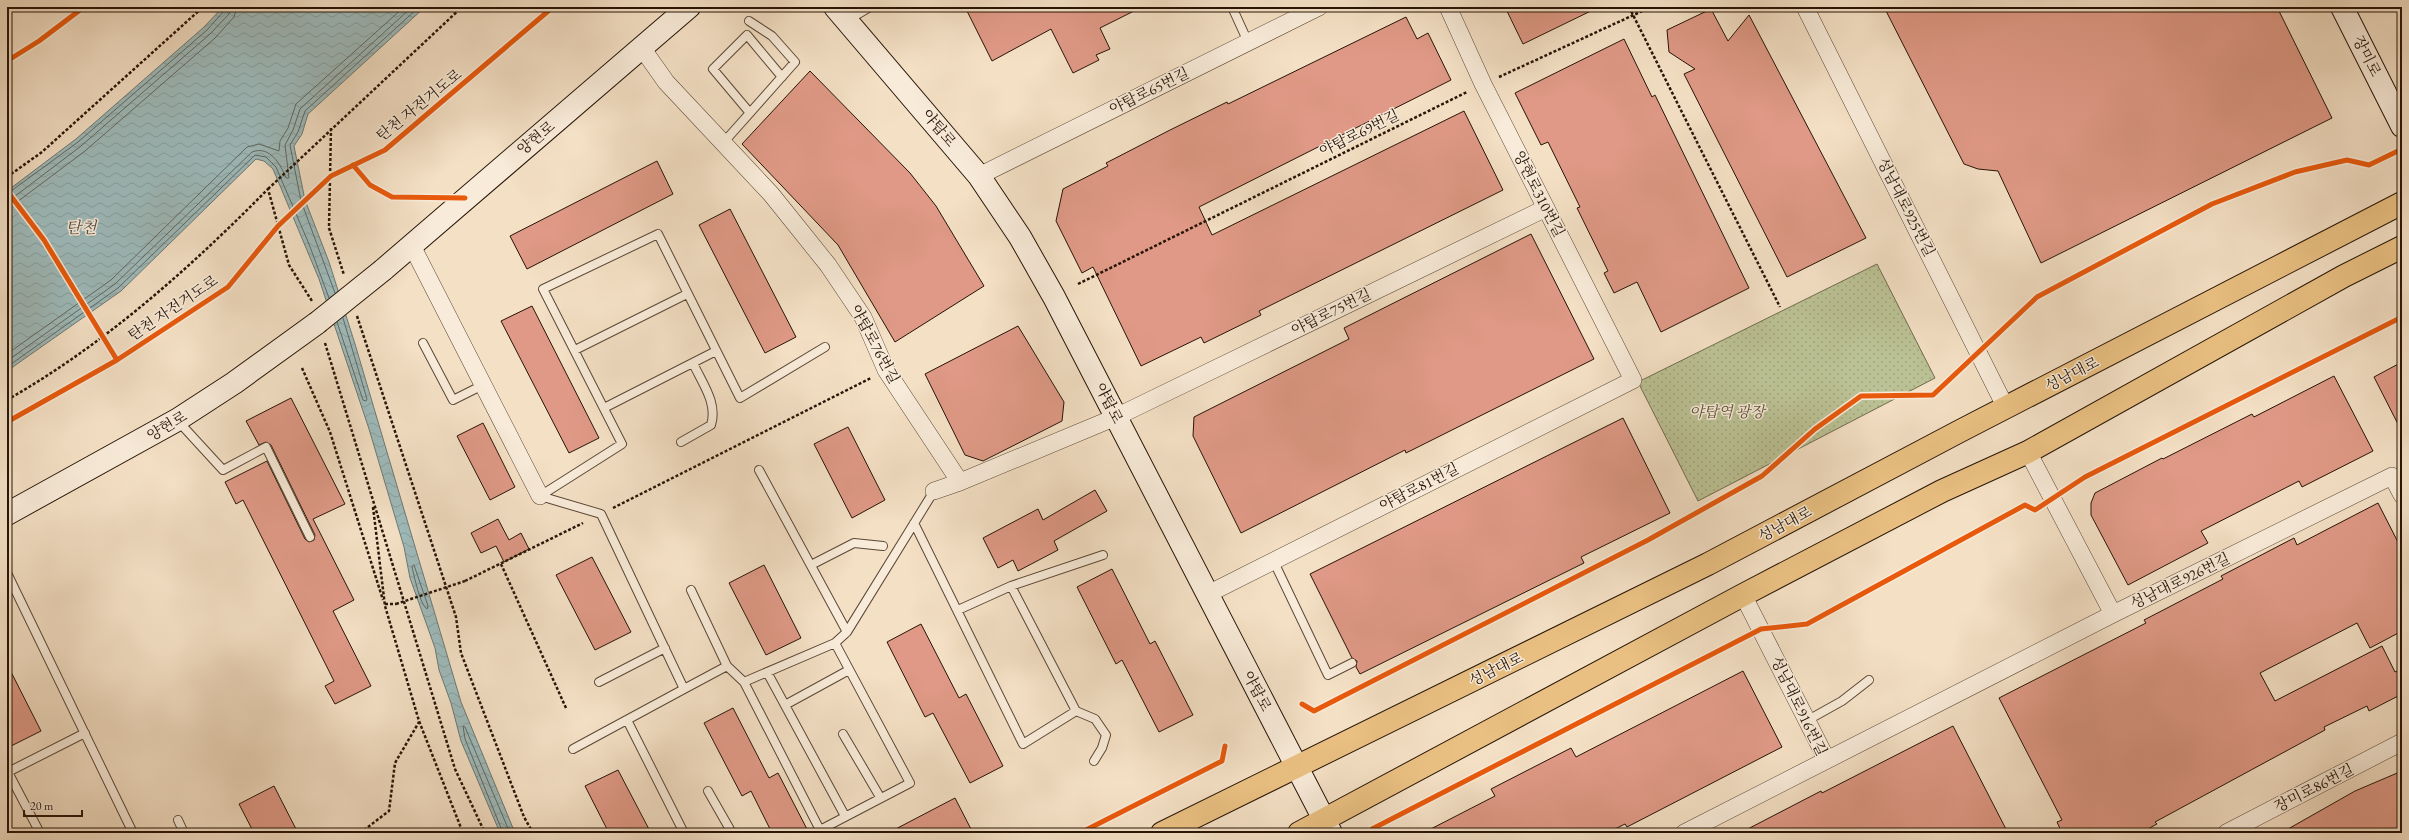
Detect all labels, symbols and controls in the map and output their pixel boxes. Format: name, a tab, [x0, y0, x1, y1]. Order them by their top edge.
street label: 장미로	[2349, 32, 2386, 80]
street label: 야탑로65번길	[1106, 63, 1192, 118]
street label: 탄천 자전거도로	[372, 64, 466, 145]
street label: 야탑로	[918, 105, 961, 151]
street label: 야탑로69번길	[1316, 105, 1402, 160]
street label: 양현로	[513, 116, 559, 159]
street label: 양현로310번길	[1510, 148, 1569, 240]
street label: 성남대로925번길	[1873, 154, 1940, 259]
water label: 탄천	[66, 217, 98, 238]
street label: 탄천 자전거도로	[124, 270, 222, 345]
street label: 야탑로75번길	[1288, 284, 1374, 339]
street label: 야탑로76번길	[847, 301, 904, 387]
street label: 성남대로	[2042, 352, 2102, 395]
street label: 야탑로	[1091, 379, 1128, 427]
park label: 야탑역 광장	[1689, 402, 1767, 421]
street label: 양현로	[143, 406, 191, 445]
street label: 야탑로81번길	[1376, 458, 1462, 515]
street label: 성남대로	[1755, 501, 1815, 546]
street label: 성남대로926번길	[2127, 548, 2233, 613]
street label: 성남대로	[1466, 647, 1526, 690]
street label: 성남대로916번길	[1767, 653, 1832, 759]
street label: 야탑로	[1239, 667, 1276, 715]
street label: 장미로86번길	[2271, 759, 2357, 816]
scale bar	[24, 792, 82, 818]
text: 20 m	[30, 798, 54, 814]

